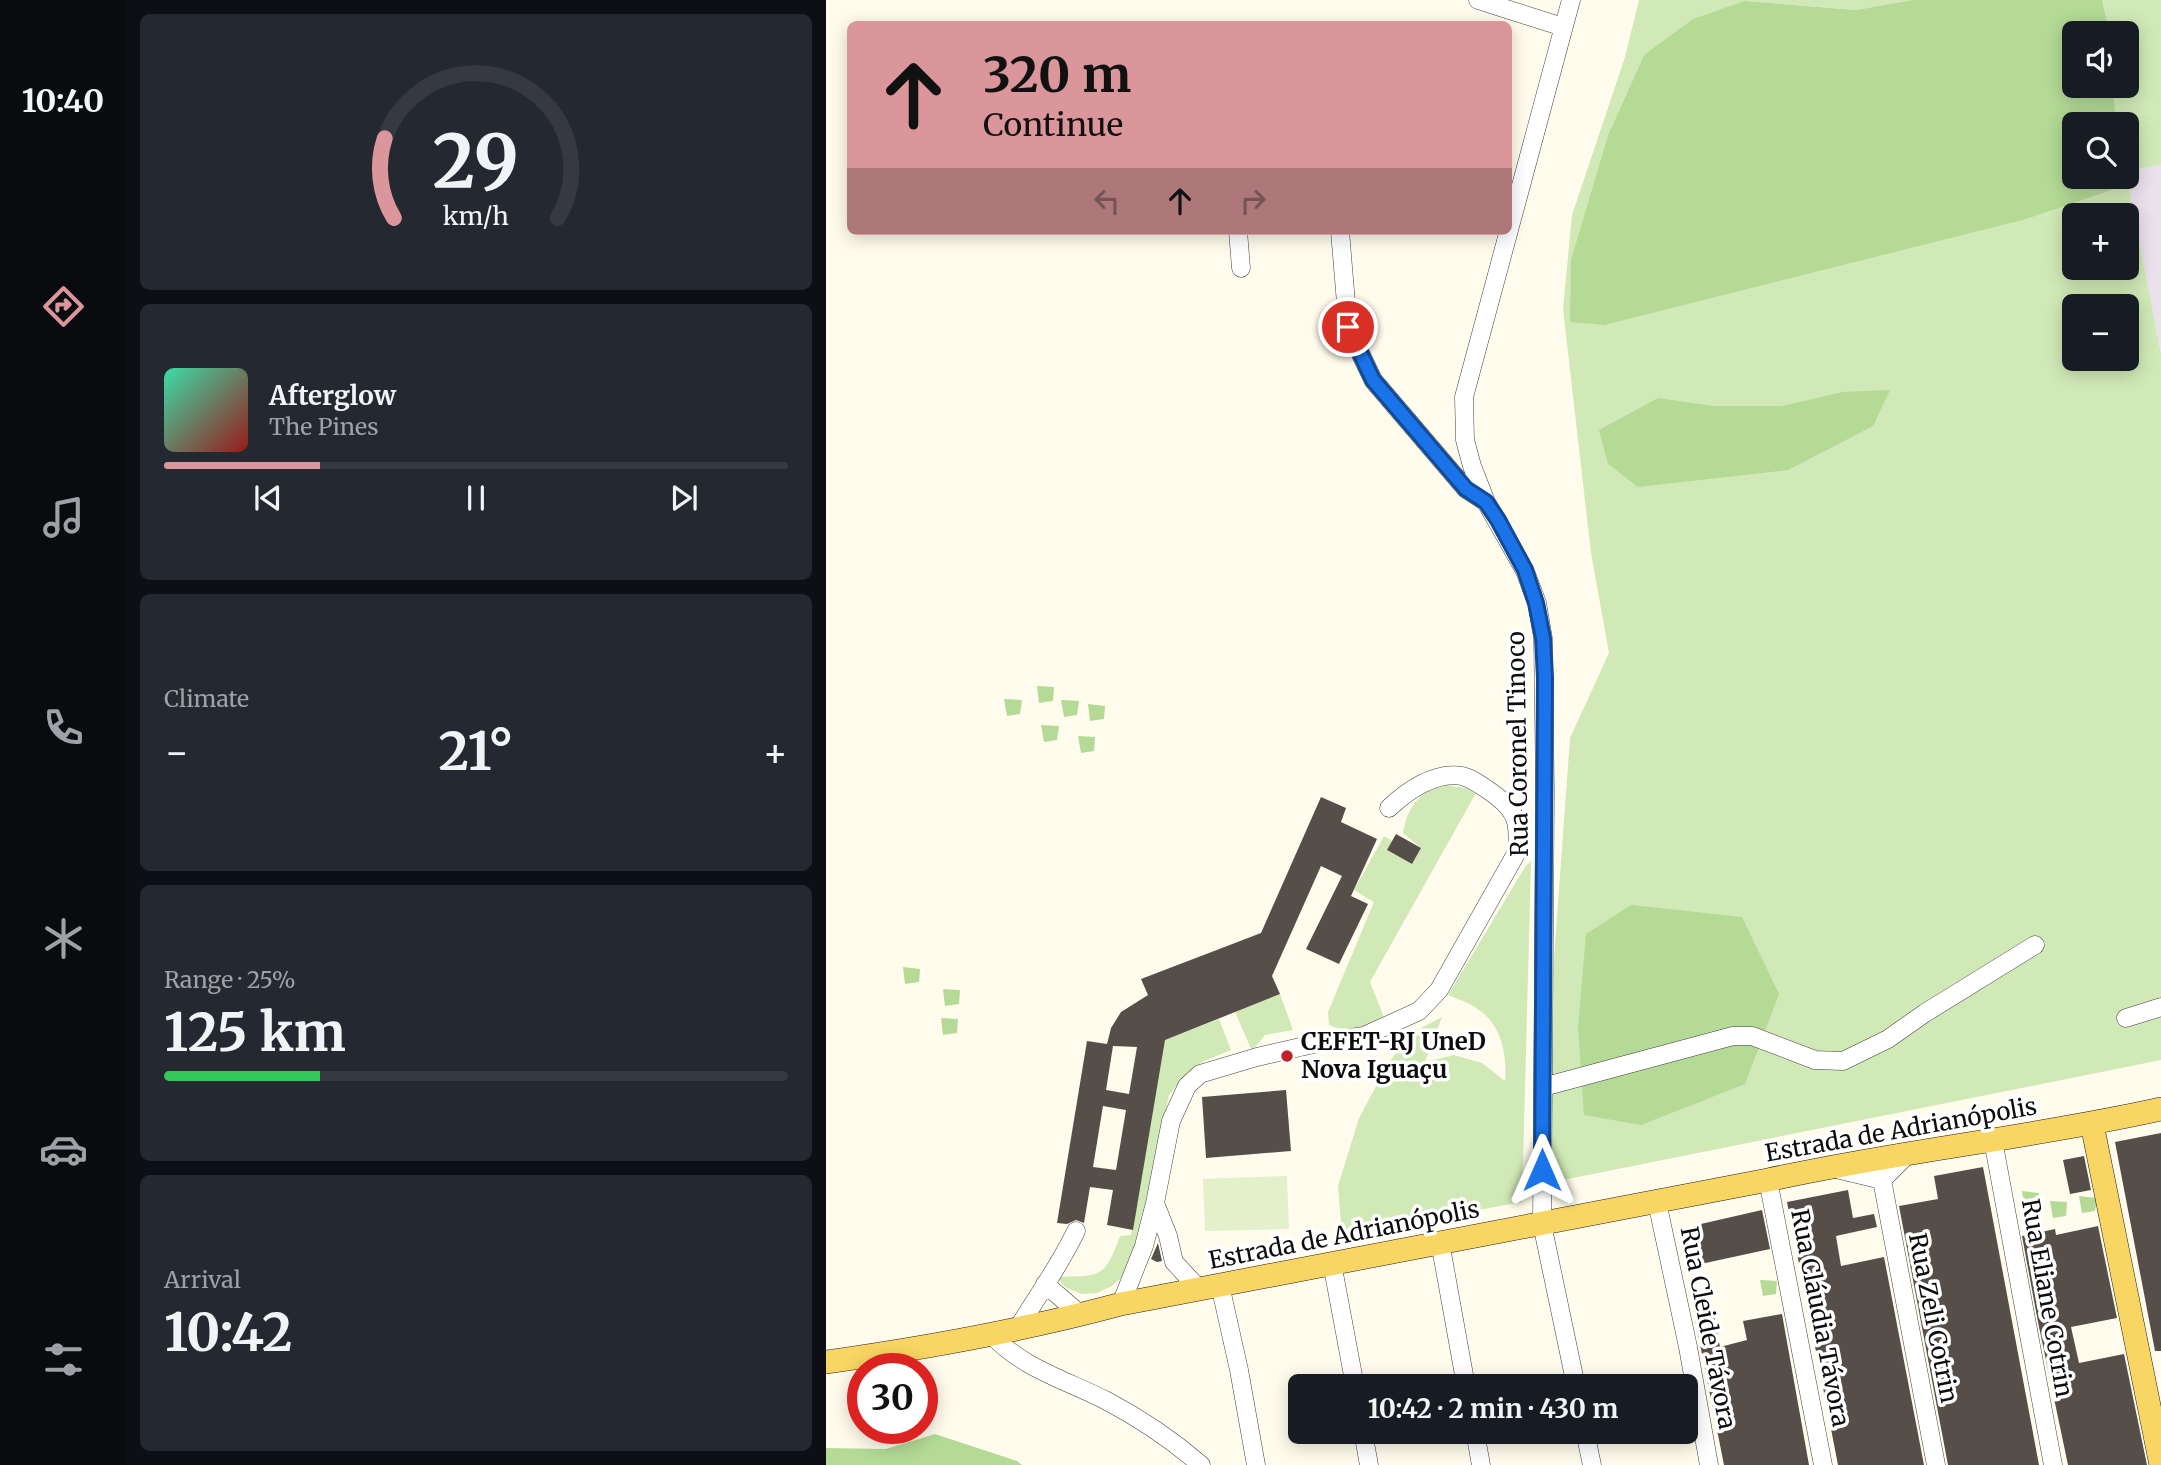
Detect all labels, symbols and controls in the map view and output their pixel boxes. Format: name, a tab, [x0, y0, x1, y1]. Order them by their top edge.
map controls	[2062, 21, 2139, 371]
button: sound	[2062, 21, 2139, 98]
text: 320 m	[983, 44, 1131, 105]
icon: ahead	[868, 49, 959, 140]
text: 10:40	[22, 81, 104, 121]
text: Continue	[983, 105, 1123, 145]
button: search	[2062, 112, 2139, 189]
text: 29	[433, 116, 519, 208]
icon: left	[1088, 182, 1126, 220]
icon: ahead	[1161, 182, 1199, 220]
icon: right	[1234, 182, 1272, 220]
text: km/h	[443, 200, 509, 232]
button: +	[2062, 203, 2139, 280]
icon: directions	[39, 282, 88, 331]
button: −	[2062, 294, 2139, 371]
pin	[1318, 297, 1378, 357]
icon: arrive	[1329, 308, 1367, 346]
text: Afterglow	[269, 379, 396, 412]
text: The Pines	[269, 412, 379, 441]
icon: previous	[249, 479, 287, 517]
icon: pause	[457, 479, 495, 517]
icon: next	[665, 479, 703, 517]
icon: music	[39, 493, 88, 542]
street label: Rua Coronel Tinoco	[1500, 631, 1535, 857]
text: Climate	[164, 684, 249, 713]
icon: phone	[39, 703, 88, 752]
text: 21°	[438, 719, 514, 784]
text: −	[164, 729, 189, 776]
text: +	[763, 729, 788, 776]
icon: climate	[39, 914, 88, 963]
text: Range · 25%	[164, 965, 295, 994]
text: 125 km	[164, 1000, 346, 1065]
place label: CEFET-RJ UneD Nova Iguaçu	[1301, 1026, 1486, 1085]
marker: CEFET-RJ UneD Nova Iguaçu	[1279, 1048, 1295, 1064]
street label: Estrada de Adrianópolis	[1763, 1090, 2039, 1169]
icon: car	[39, 1125, 88, 1174]
position arrow	[1505, 1133, 1579, 1207]
street label: Estrada de Adrianópolis	[1206, 1193, 1482, 1276]
street label: Rua Eliane Cotrin	[2015, 1196, 2080, 1400]
street label: Rua Cláudia Távora	[1784, 1207, 1857, 1429]
street label: Rua Cleide Távora	[1674, 1224, 1743, 1432]
street label: Rua Zeli Cotrin	[1902, 1230, 1965, 1405]
text: Arrival	[164, 1265, 241, 1294]
text: 10:42	[164, 1300, 292, 1365]
icon: filters	[39, 1335, 88, 1384]
speed limit sign: 30	[847, 1353, 938, 1444]
text: 10:42 · 2 min · 430 m	[1368, 1392, 1618, 1425]

